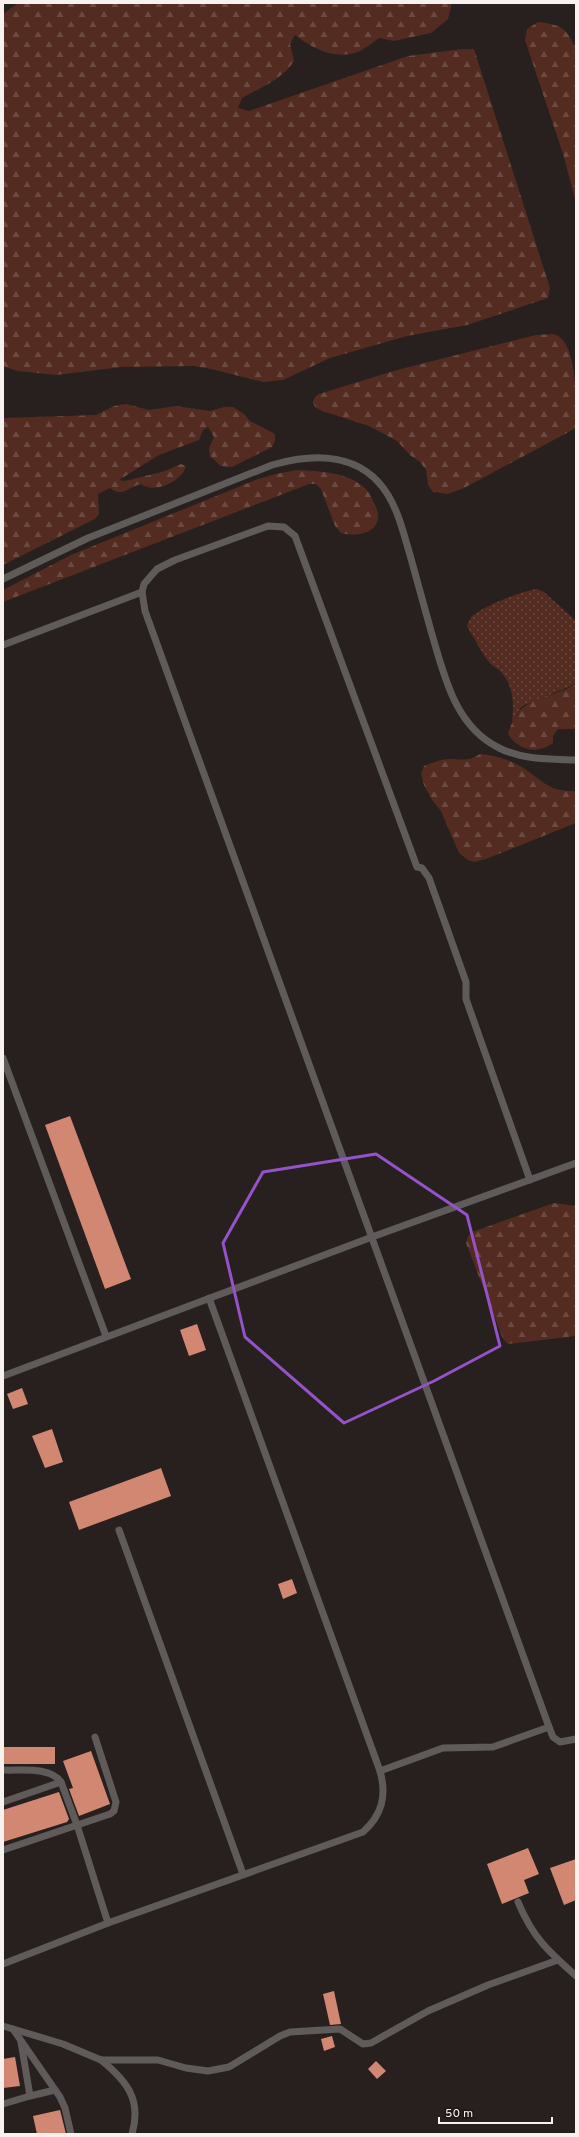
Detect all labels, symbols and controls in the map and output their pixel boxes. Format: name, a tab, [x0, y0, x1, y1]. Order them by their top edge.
scale bar	[439, 2099, 552, 2125]
text: 50 m	[445, 2106, 473, 2122]

